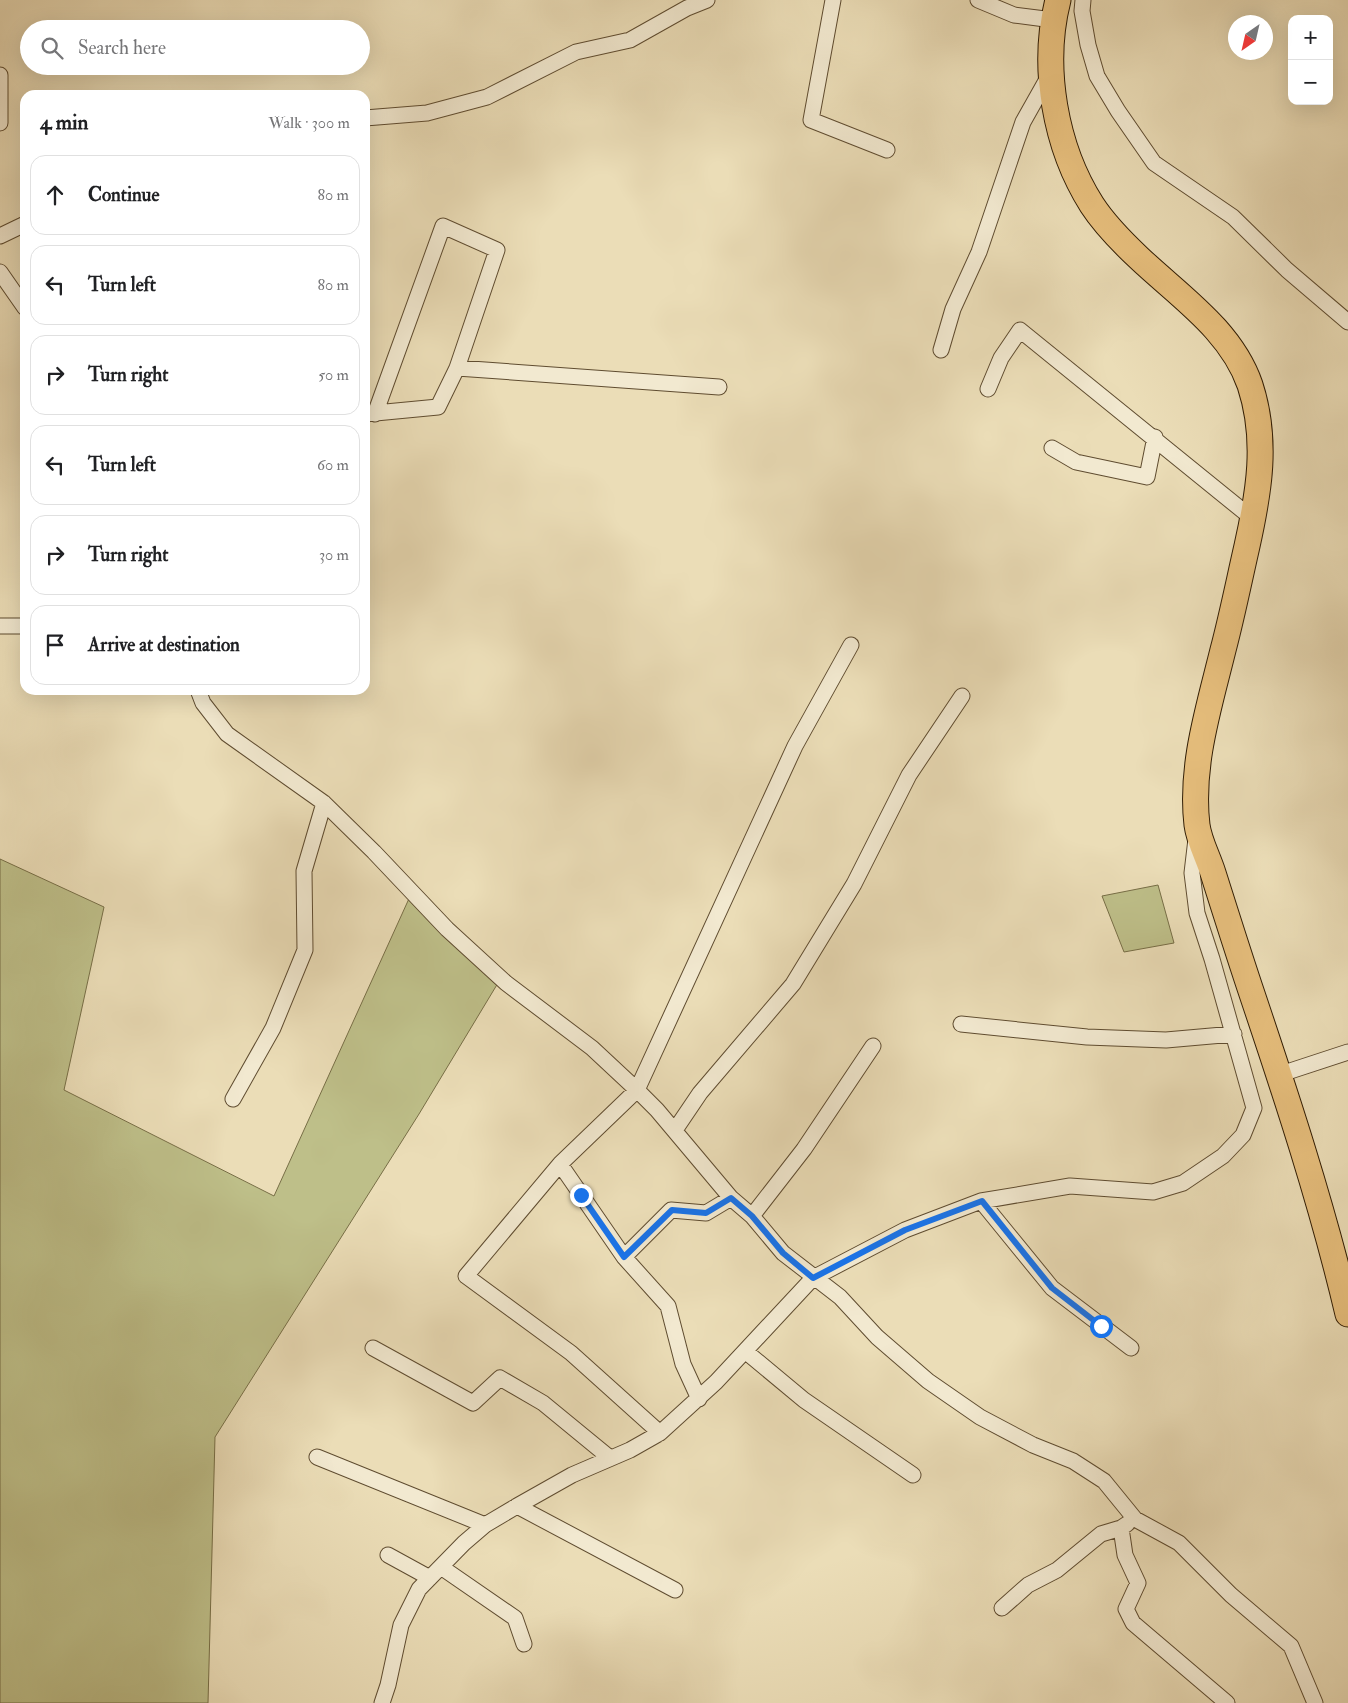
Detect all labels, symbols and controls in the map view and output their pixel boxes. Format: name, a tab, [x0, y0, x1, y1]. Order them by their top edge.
north arrow	[1228, 15, 1273, 60]
map controls	[1288, 15, 1333, 105]
button: +	[1288, 15, 1333, 60]
search box	[20, 20, 370, 75]
icon: search	[38, 34, 66, 62]
text: Search here	[78, 36, 166, 60]
button: −	[1288, 60, 1333, 105]
text: 4 min	[40, 109, 88, 136]
text: Walk · 300 m	[269, 113, 350, 133]
icon: ahead	[41, 181, 69, 209]
text: Continue	[88, 183, 159, 207]
text: 80 m	[318, 185, 349, 205]
icon: left	[41, 271, 69, 299]
text: Turn left	[88, 273, 156, 297]
text: 80 m	[318, 275, 349, 295]
icon: right	[41, 361, 69, 389]
text: Turn right	[88, 363, 168, 387]
text: 50 m	[318, 365, 349, 385]
icon: left	[41, 451, 69, 479]
text: Turn left	[88, 453, 156, 477]
text: 60 m	[317, 455, 349, 475]
icon: right	[41, 541, 69, 569]
text: Turn right	[88, 543, 168, 567]
text: 30 m	[319, 545, 349, 565]
icon: arrive	[41, 631, 69, 659]
text: Arrive at destination	[88, 633, 240, 657]
route end	[570, 1184, 593, 1207]
route start	[1090, 1315, 1113, 1338]

